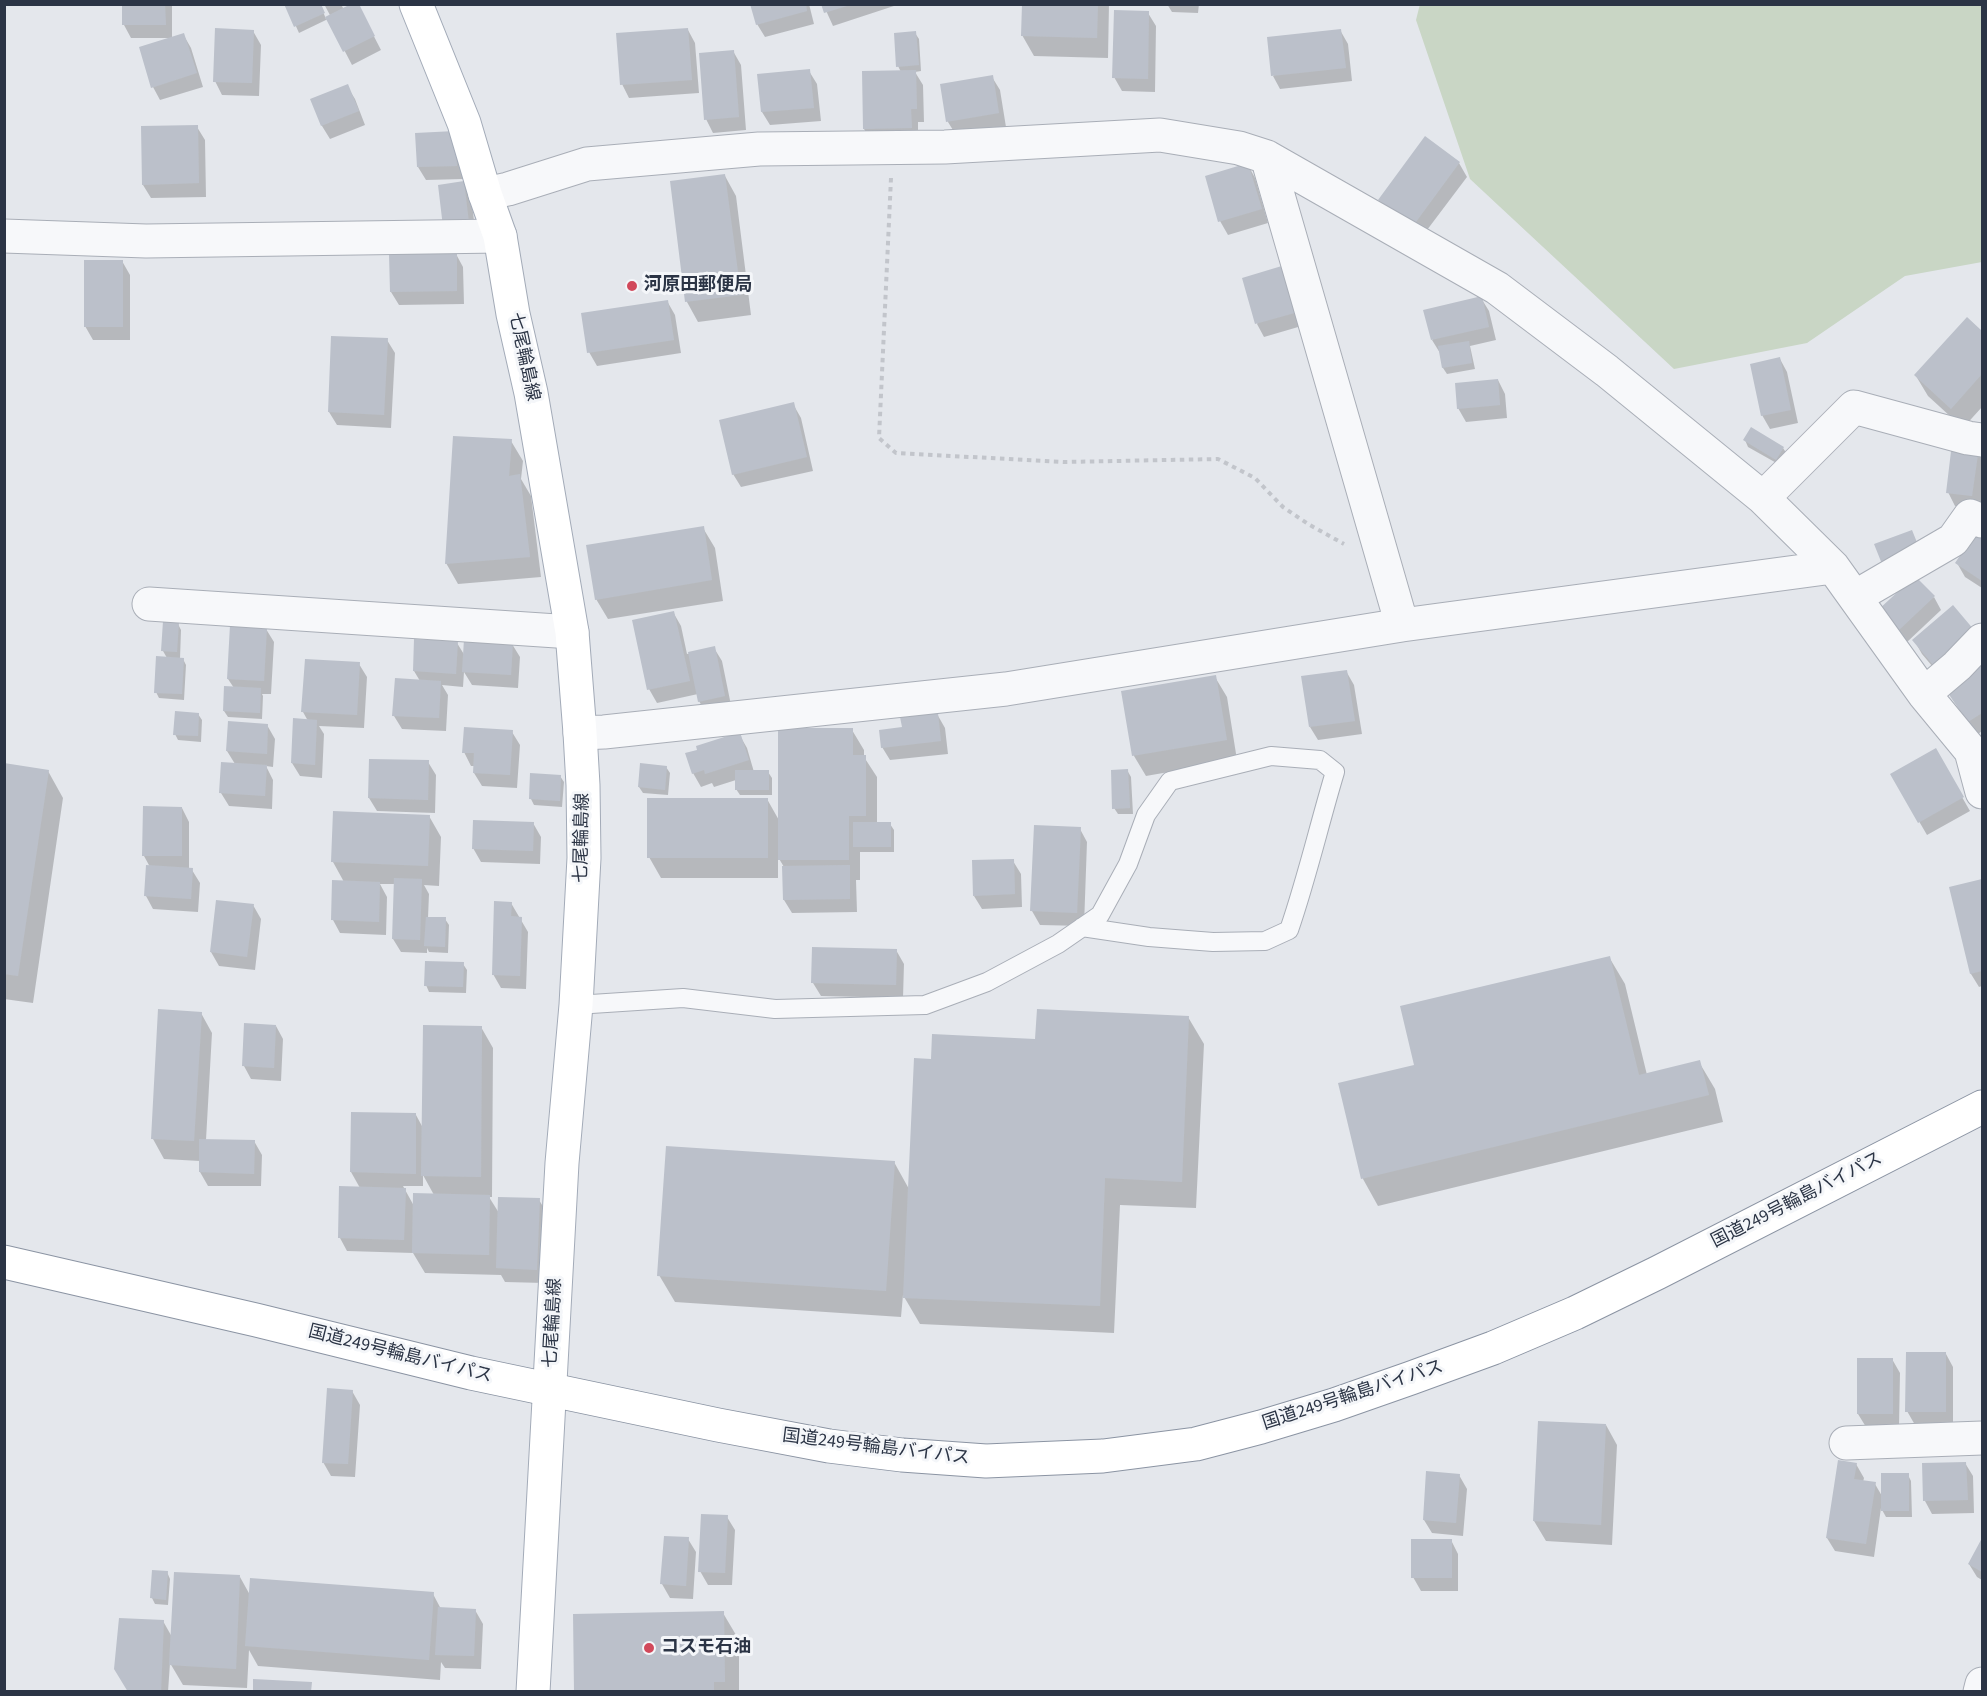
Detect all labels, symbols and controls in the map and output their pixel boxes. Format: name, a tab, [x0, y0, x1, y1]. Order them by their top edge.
place label: 河原田郵便局	[644, 275, 752, 297]
marker: 河原田郵便局	[625, 279, 639, 293]
street label: 七尾輪島線	[503, 311, 543, 403]
street label: 七尾輪島線	[571, 793, 595, 883]
street label: 国道249号輪島バイパス	[1708, 1149, 1886, 1253]
street label: 七尾輪島線	[541, 1277, 567, 1369]
street label: 国道249号輪島バイパス	[306, 1322, 494, 1388]
street label: 国道249号輪島バイパス	[1260, 1357, 1446, 1435]
street label: 国道249号輪島バイパス	[781, 1426, 971, 1470]
place label: コスモ石油	[661, 1637, 751, 1659]
marker: コスモ石油	[642, 1641, 656, 1655]

